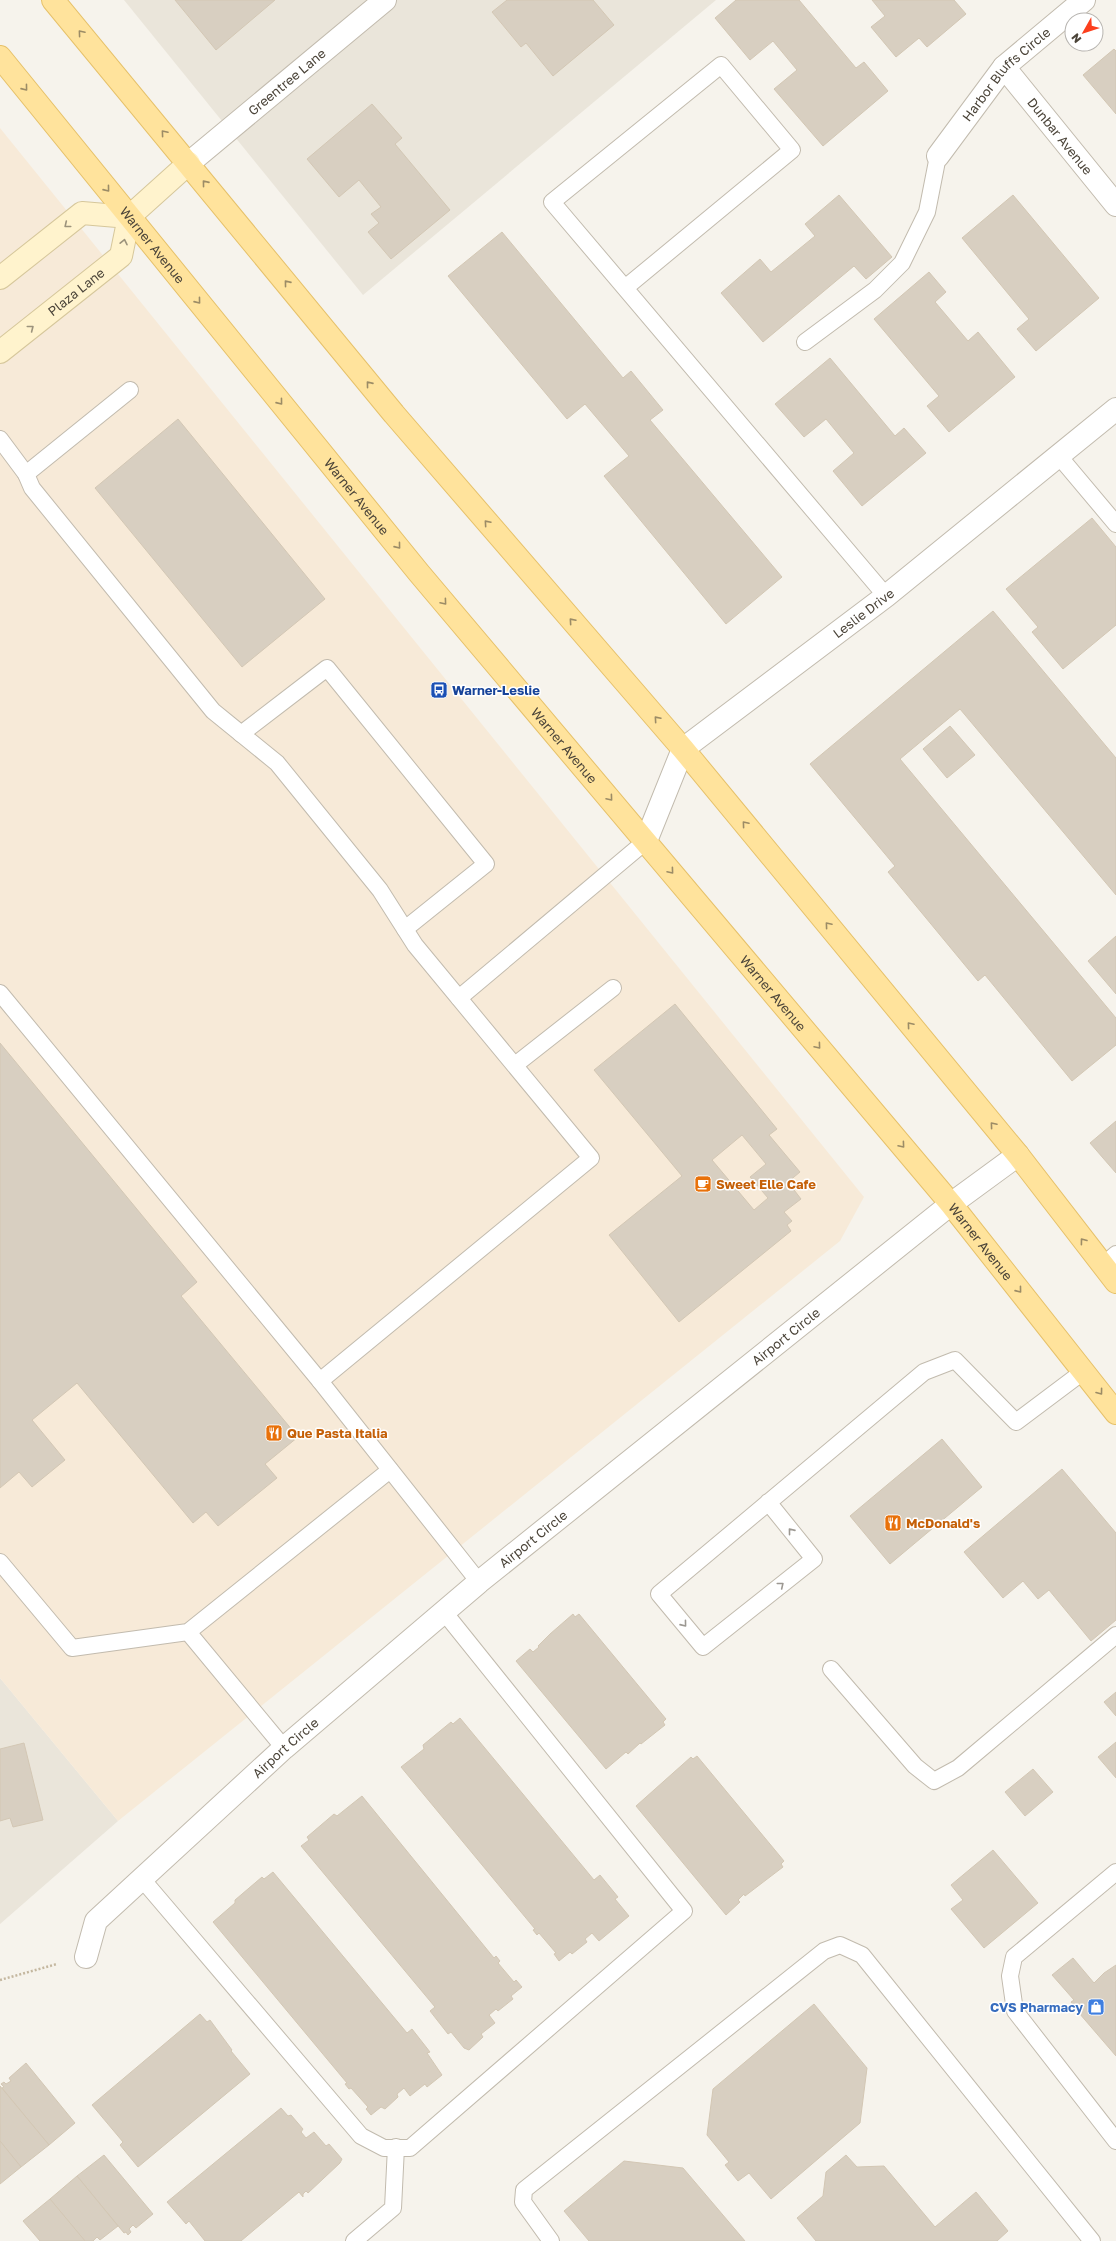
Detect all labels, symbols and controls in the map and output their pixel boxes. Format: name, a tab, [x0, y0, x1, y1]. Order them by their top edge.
north arrow	[1064, 12, 1104, 52]
street label: Harbor Bluffs Circle	[959, 24, 1053, 124]
one-way arrow	[78, 30, 85, 38]
text: N	[1068, 31, 1084, 46]
street label: Greentree Lane	[245, 45, 329, 119]
one-way arrow	[20, 83, 27, 90]
street label: Dunbar Avenue	[1024, 94, 1096, 178]
one-way arrow	[161, 130, 168, 138]
one-way arrow	[202, 180, 209, 187]
one-way arrow	[102, 184, 109, 191]
street label: Warner Avenue	[117, 203, 188, 286]
one-way arrow	[64, 220, 71, 227]
one-way arrow	[120, 239, 128, 245]
street label: Plaza Lane	[44, 264, 107, 319]
one-way arrow	[284, 281, 291, 288]
one-way arrow	[194, 297, 201, 304]
one-way arrow	[26, 326, 33, 333]
one-way arrow	[367, 382, 374, 389]
one-way arrow	[276, 398, 283, 405]
street label: Warner Avenue	[321, 455, 393, 538]
one-way arrow	[485, 520, 492, 527]
one-way arrow	[393, 542, 400, 549]
street label: Leslie Drive	[830, 585, 897, 641]
one-way arrow	[440, 598, 447, 605]
one-way arrow	[569, 618, 577, 626]
bus stop icon: Warner-Leslie	[429, 680, 449, 700]
place label: Warner-Leslie	[452, 682, 540, 698]
street label: Warner Avenue	[528, 704, 601, 786]
one-way arrow	[655, 717, 662, 724]
one-way arrow	[605, 793, 612, 801]
one-way arrow	[743, 822, 750, 829]
one-way arrow	[667, 866, 674, 874]
one-way arrow	[825, 922, 832, 929]
street label: Warner Avenue	[737, 952, 810, 1034]
one-way arrow	[908, 1022, 915, 1030]
one-way arrow	[813, 1041, 820, 1048]
one-way arrow	[991, 1123, 998, 1130]
one-way arrow	[897, 1140, 904, 1148]
cafe icon: Sweet Elle Cafe	[693, 1174, 713, 1194]
place label: Sweet Elle Cafe	[716, 1176, 816, 1192]
street label: Warner Avenue	[945, 1200, 1016, 1284]
one-way arrow	[1080, 1238, 1088, 1245]
one-way arrow	[1014, 1285, 1021, 1292]
street label: Airport Circle	[748, 1304, 823, 1368]
one-way arrow	[1095, 1387, 1102, 1394]
restaurant icon: Que Pasta Italia	[264, 1423, 284, 1443]
place label: Que Pasta Italia	[287, 1425, 388, 1441]
street label: Airport Circle	[496, 1507, 570, 1571]
restaurant icon: McDonald's	[883, 1513, 903, 1533]
place label: McDonald's	[906, 1515, 980, 1531]
one-way arrow	[789, 1528, 796, 1535]
one-way arrow	[777, 1582, 784, 1589]
one-way arrow	[680, 1619, 687, 1627]
street label: Airport Circle	[249, 1714, 322, 1781]
shop icon: CVS Pharmacy	[1086, 1997, 1106, 2017]
place label: CVS Pharmacy	[990, 1999, 1083, 2015]

